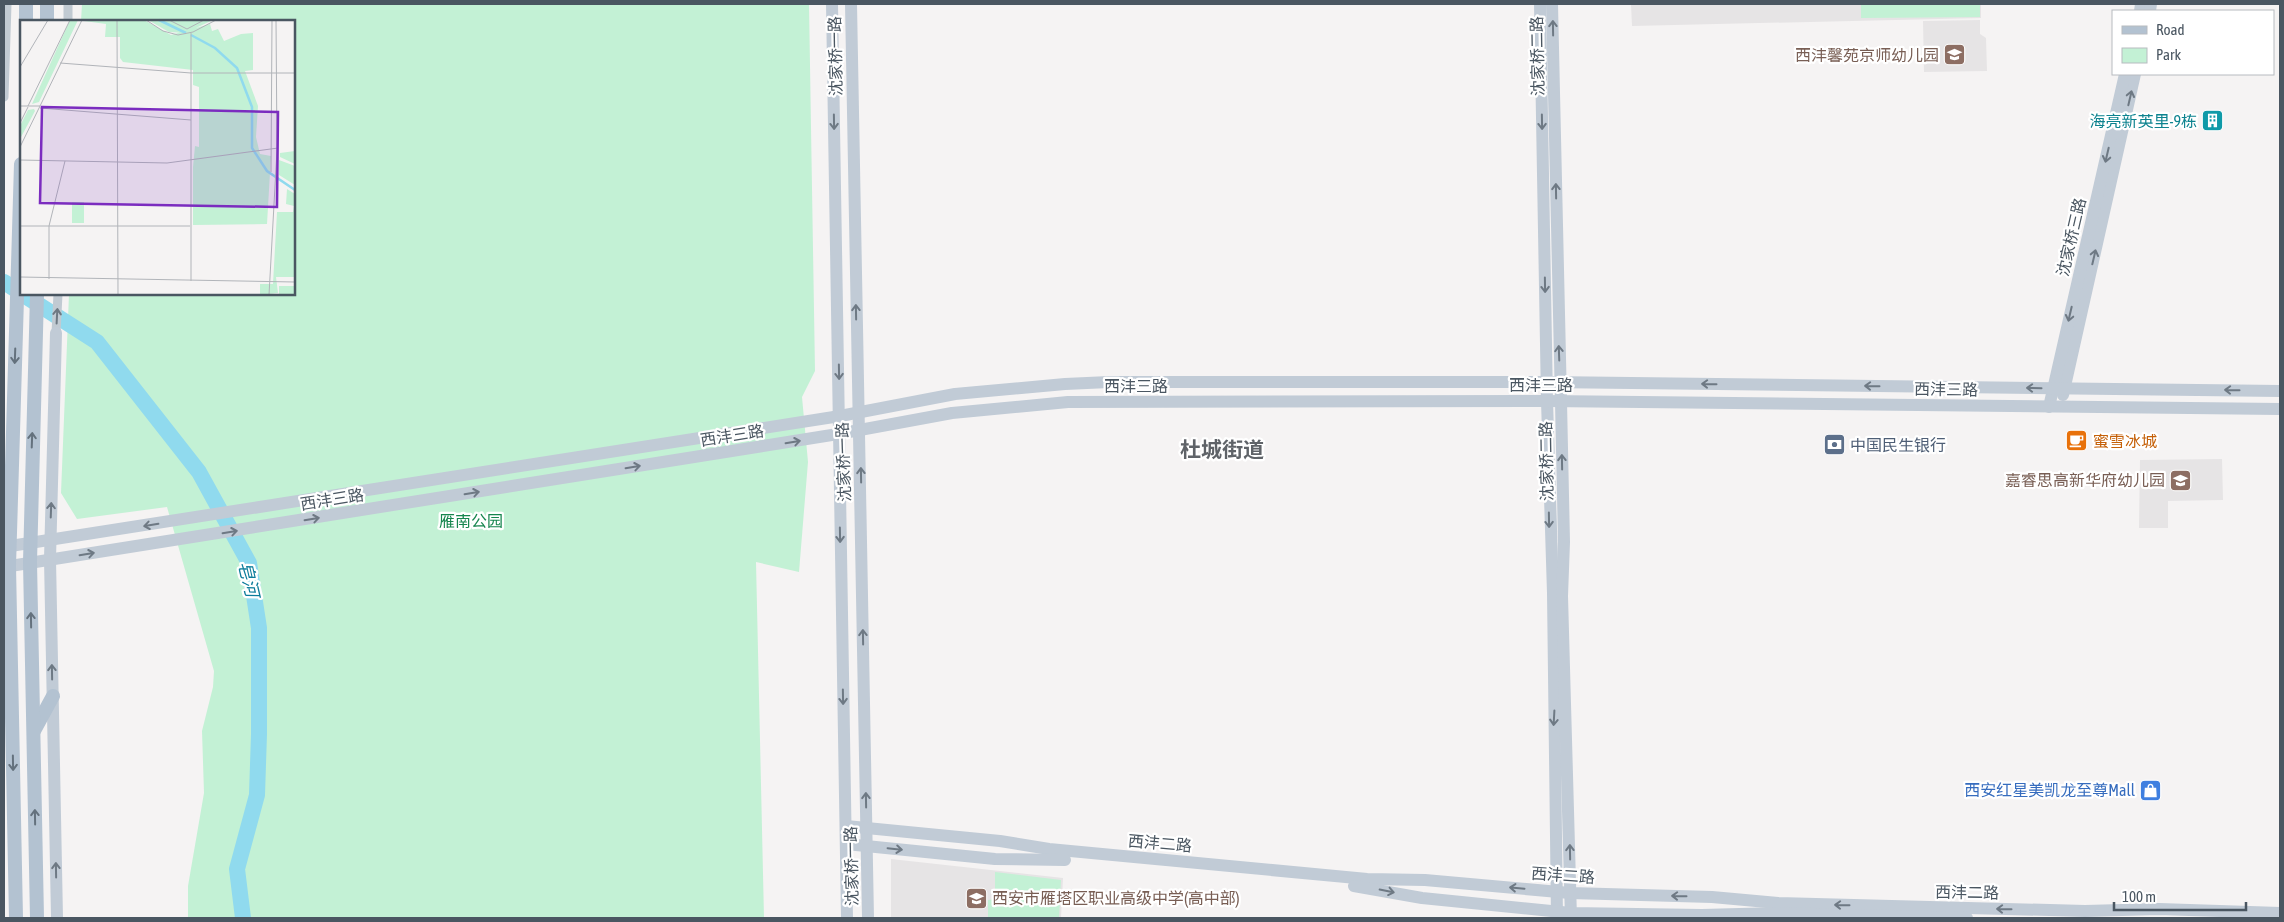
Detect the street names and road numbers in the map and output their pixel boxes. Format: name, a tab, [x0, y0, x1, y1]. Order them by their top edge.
street label: 沈家桥一路	[825, 16, 845, 96]
street label: 沈家桥二路	[1527, 16, 1547, 96]
street label: 沈家桥三路	[2053, 196, 2089, 278]
street label: 西沣三路	[1509, 376, 1573, 394]
street label: 西沣三路	[1104, 377, 1168, 395]
street label: 西沣三路	[1914, 379, 1978, 399]
street label: 西沣三路	[699, 421, 765, 449]
street label: 沈家桥二路	[1536, 421, 1556, 501]
street label: 沈家桥一路	[833, 422, 853, 502]
street label: 西沣三路	[299, 485, 365, 513]
street label: 沈家桥一路	[841, 826, 861, 906]
street label: 西沣二路	[1127, 831, 1193, 855]
street label: 西沣二路	[1530, 864, 1596, 886]
street label: 西沣二路	[1935, 882, 1999, 902]

